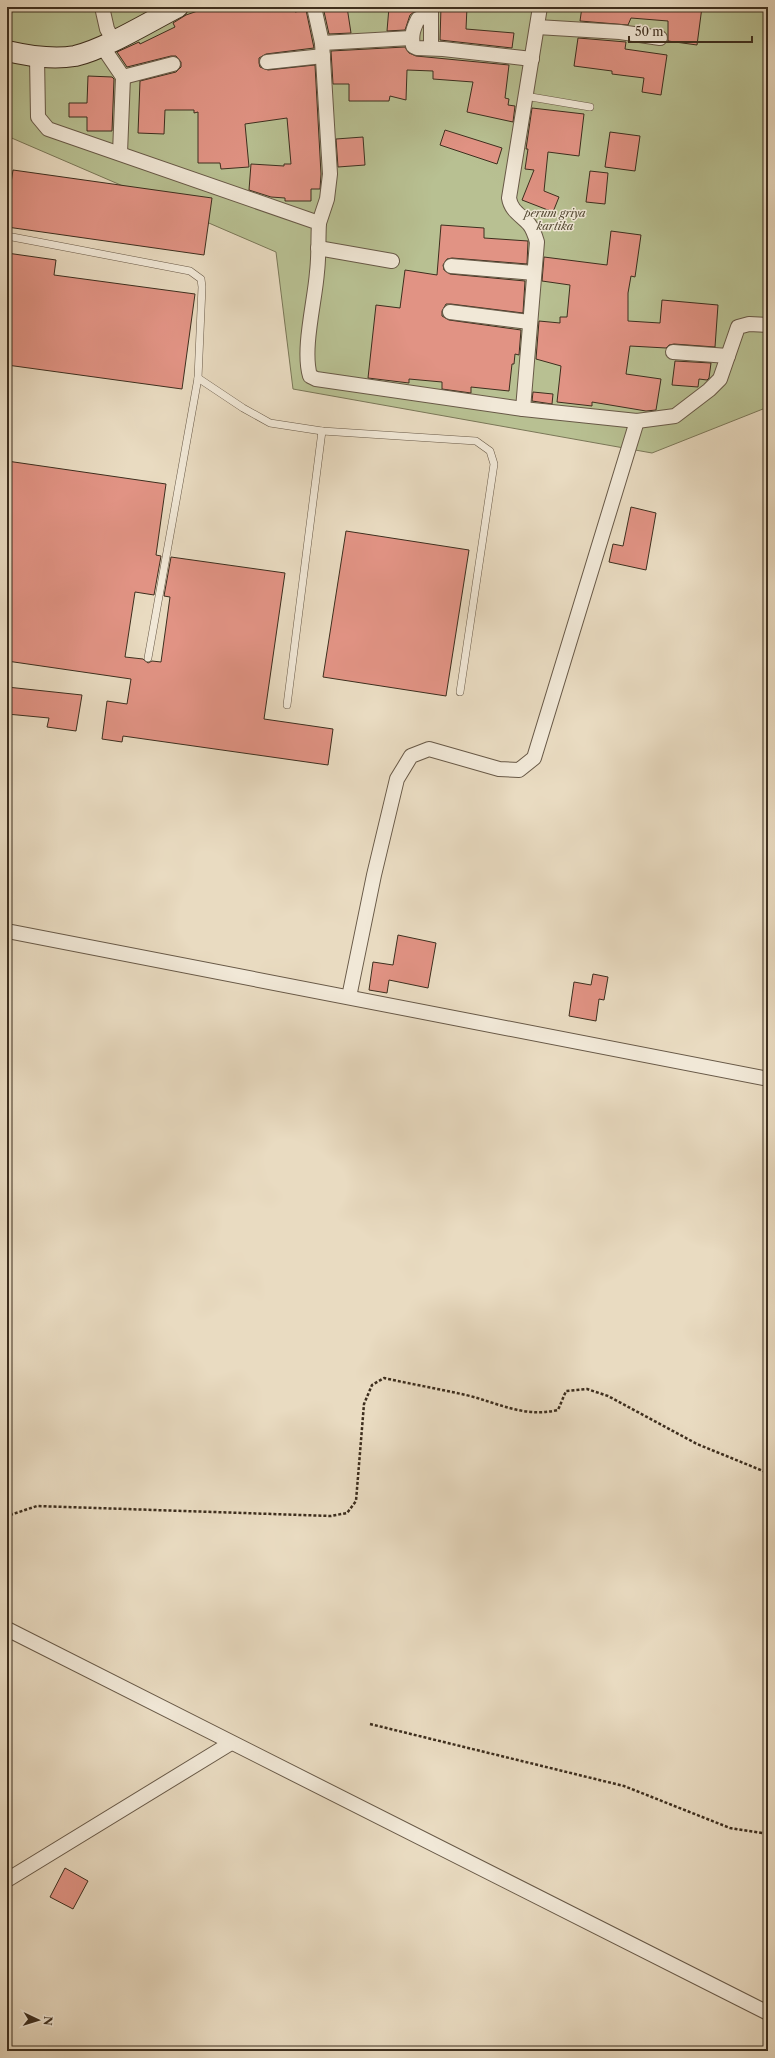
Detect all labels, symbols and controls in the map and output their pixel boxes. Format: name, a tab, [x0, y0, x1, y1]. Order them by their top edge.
scale bar	[629, 18, 752, 44]
text: 50 m	[635, 24, 664, 39]
park label: perum griya kartika	[521, 206, 586, 233]
north arrow	[18, 2000, 58, 2040]
text: N	[41, 2015, 55, 2026]

